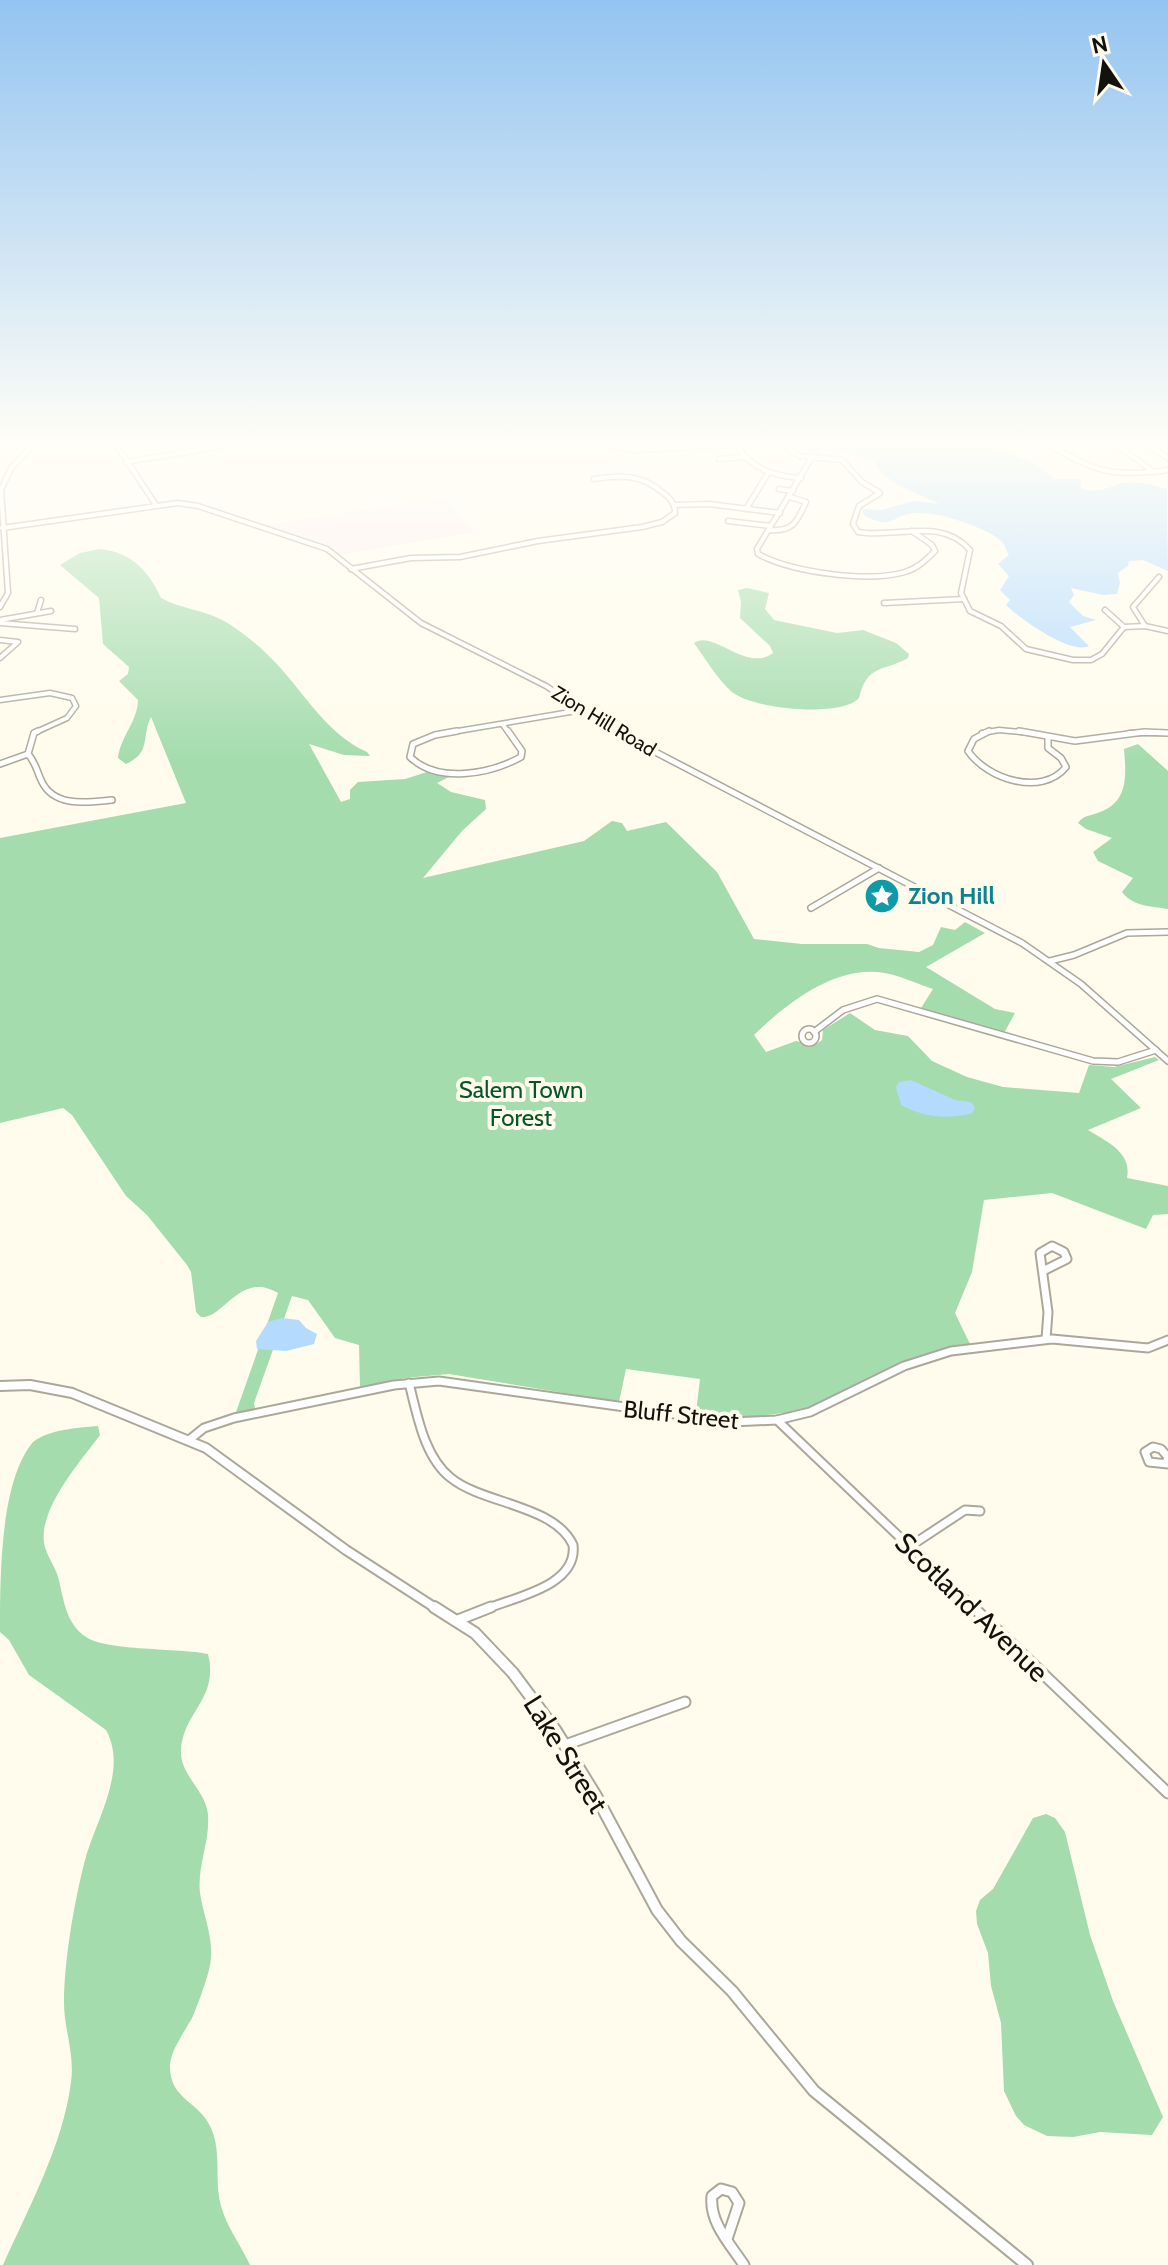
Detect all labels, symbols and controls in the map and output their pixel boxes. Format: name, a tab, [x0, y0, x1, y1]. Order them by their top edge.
north arrow	[1064, 24, 1144, 104]
text: N	[1089, 30, 1110, 60]
street label: Zion Hill Road	[548, 681, 660, 761]
place icon: Zion Hill	[863, 877, 901, 915]
place label: Zion Hill	[908, 881, 995, 910]
park label: Salem Town Forest	[459, 1075, 583, 1132]
street label: Bluff Street	[622, 1394, 740, 1435]
street label: Scotland Avenue	[888, 1525, 1056, 1689]
street label: Lake Street	[517, 1689, 615, 1819]

